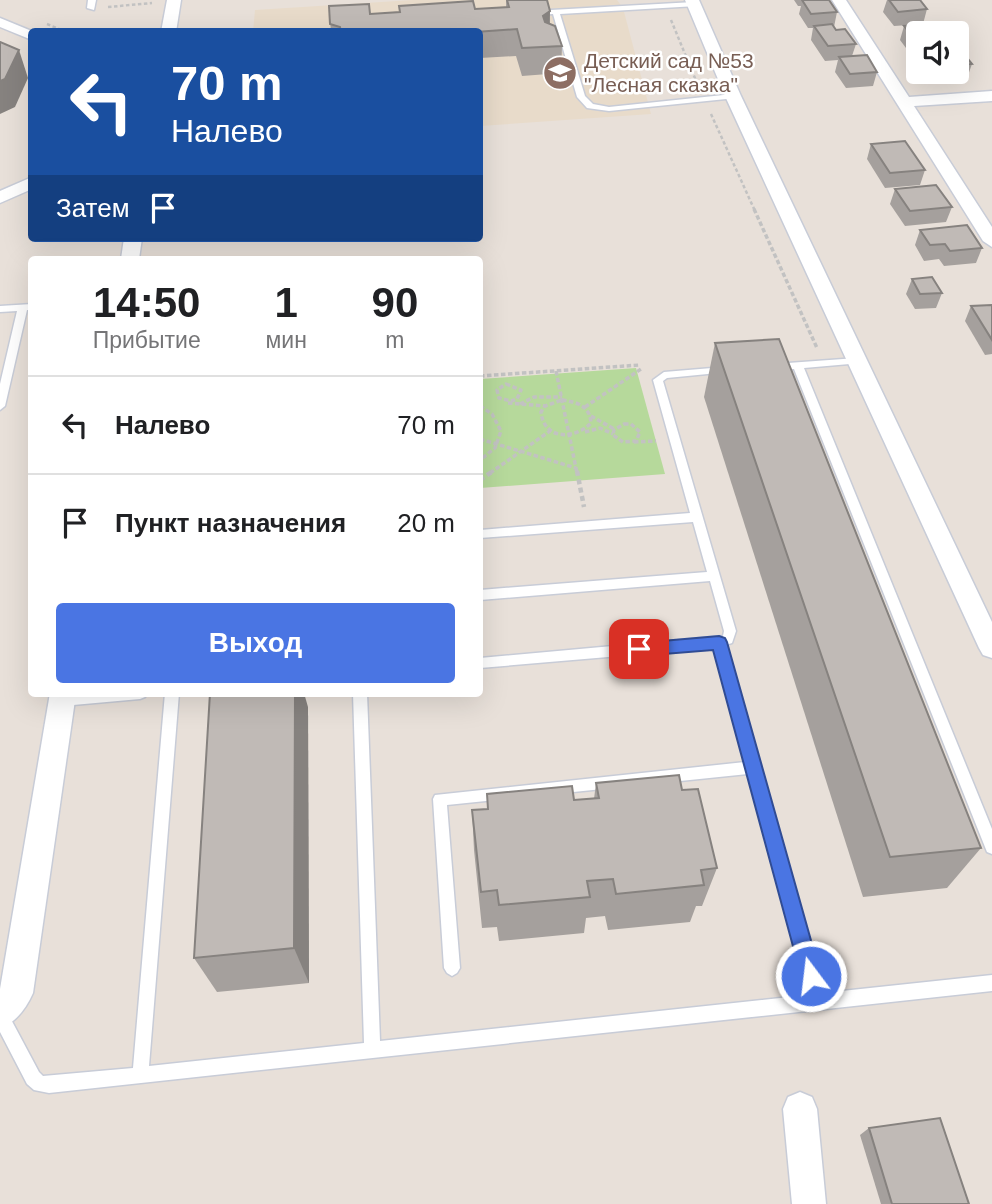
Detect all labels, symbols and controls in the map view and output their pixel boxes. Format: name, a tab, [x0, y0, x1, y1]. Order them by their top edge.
map controls	[906, 21, 969, 84]
button: sound	[906, 21, 969, 84]
place label: Детский сад №53 "Лесная сказка"	[584, 49, 754, 96]
school or university icon: Детский сад №53 "Лесная сказка"	[541, 54, 579, 92]
icon: left	[56, 56, 147, 147]
text: 70 m	[171, 56, 283, 110]
text: Налево	[171, 113, 283, 149]
icon: arrive	[144, 189, 182, 227]
text: Затем	[56, 193, 130, 223]
text: 14:50	[93, 279, 200, 326]
text: 1	[274, 279, 298, 326]
text: 90	[372, 279, 418, 326]
text: Прибытие	[93, 327, 201, 353]
text: мин	[265, 327, 307, 353]
text: m	[385, 327, 404, 353]
icon: left	[56, 406, 94, 444]
text: Налево	[115, 410, 210, 440]
text: 70 m	[397, 410, 455, 440]
icon: arrive	[56, 504, 94, 542]
text: Пункт назначения	[115, 508, 346, 538]
text: 20 m	[397, 508, 455, 538]
button: Выход	[56, 603, 455, 683]
pin	[609, 619, 669, 679]
icon: arrive	[620, 630, 658, 668]
position arrow	[774, 939, 848, 1013]

